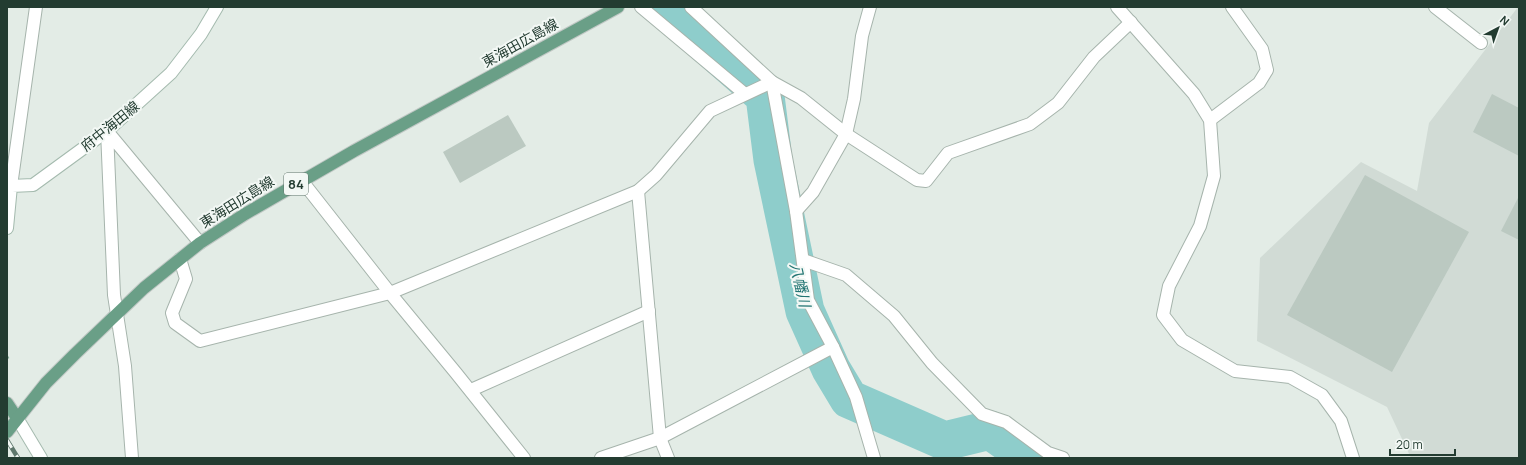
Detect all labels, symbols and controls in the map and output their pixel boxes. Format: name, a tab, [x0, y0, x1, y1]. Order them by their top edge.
north arrow	[1478, 8, 1518, 48]
text: N	[1497, 12, 1513, 28]
street label: 東海田広島線	[478, 14, 561, 71]
street label: 府中海田線	[77, 96, 143, 155]
street label: 東海田広島線	[196, 171, 277, 232]
road number: 84	[284, 173, 308, 195]
water label: 八幡川	[785, 261, 816, 311]
scale bar	[1390, 431, 1455, 457]
text: 20 m	[1396, 436, 1423, 453]

